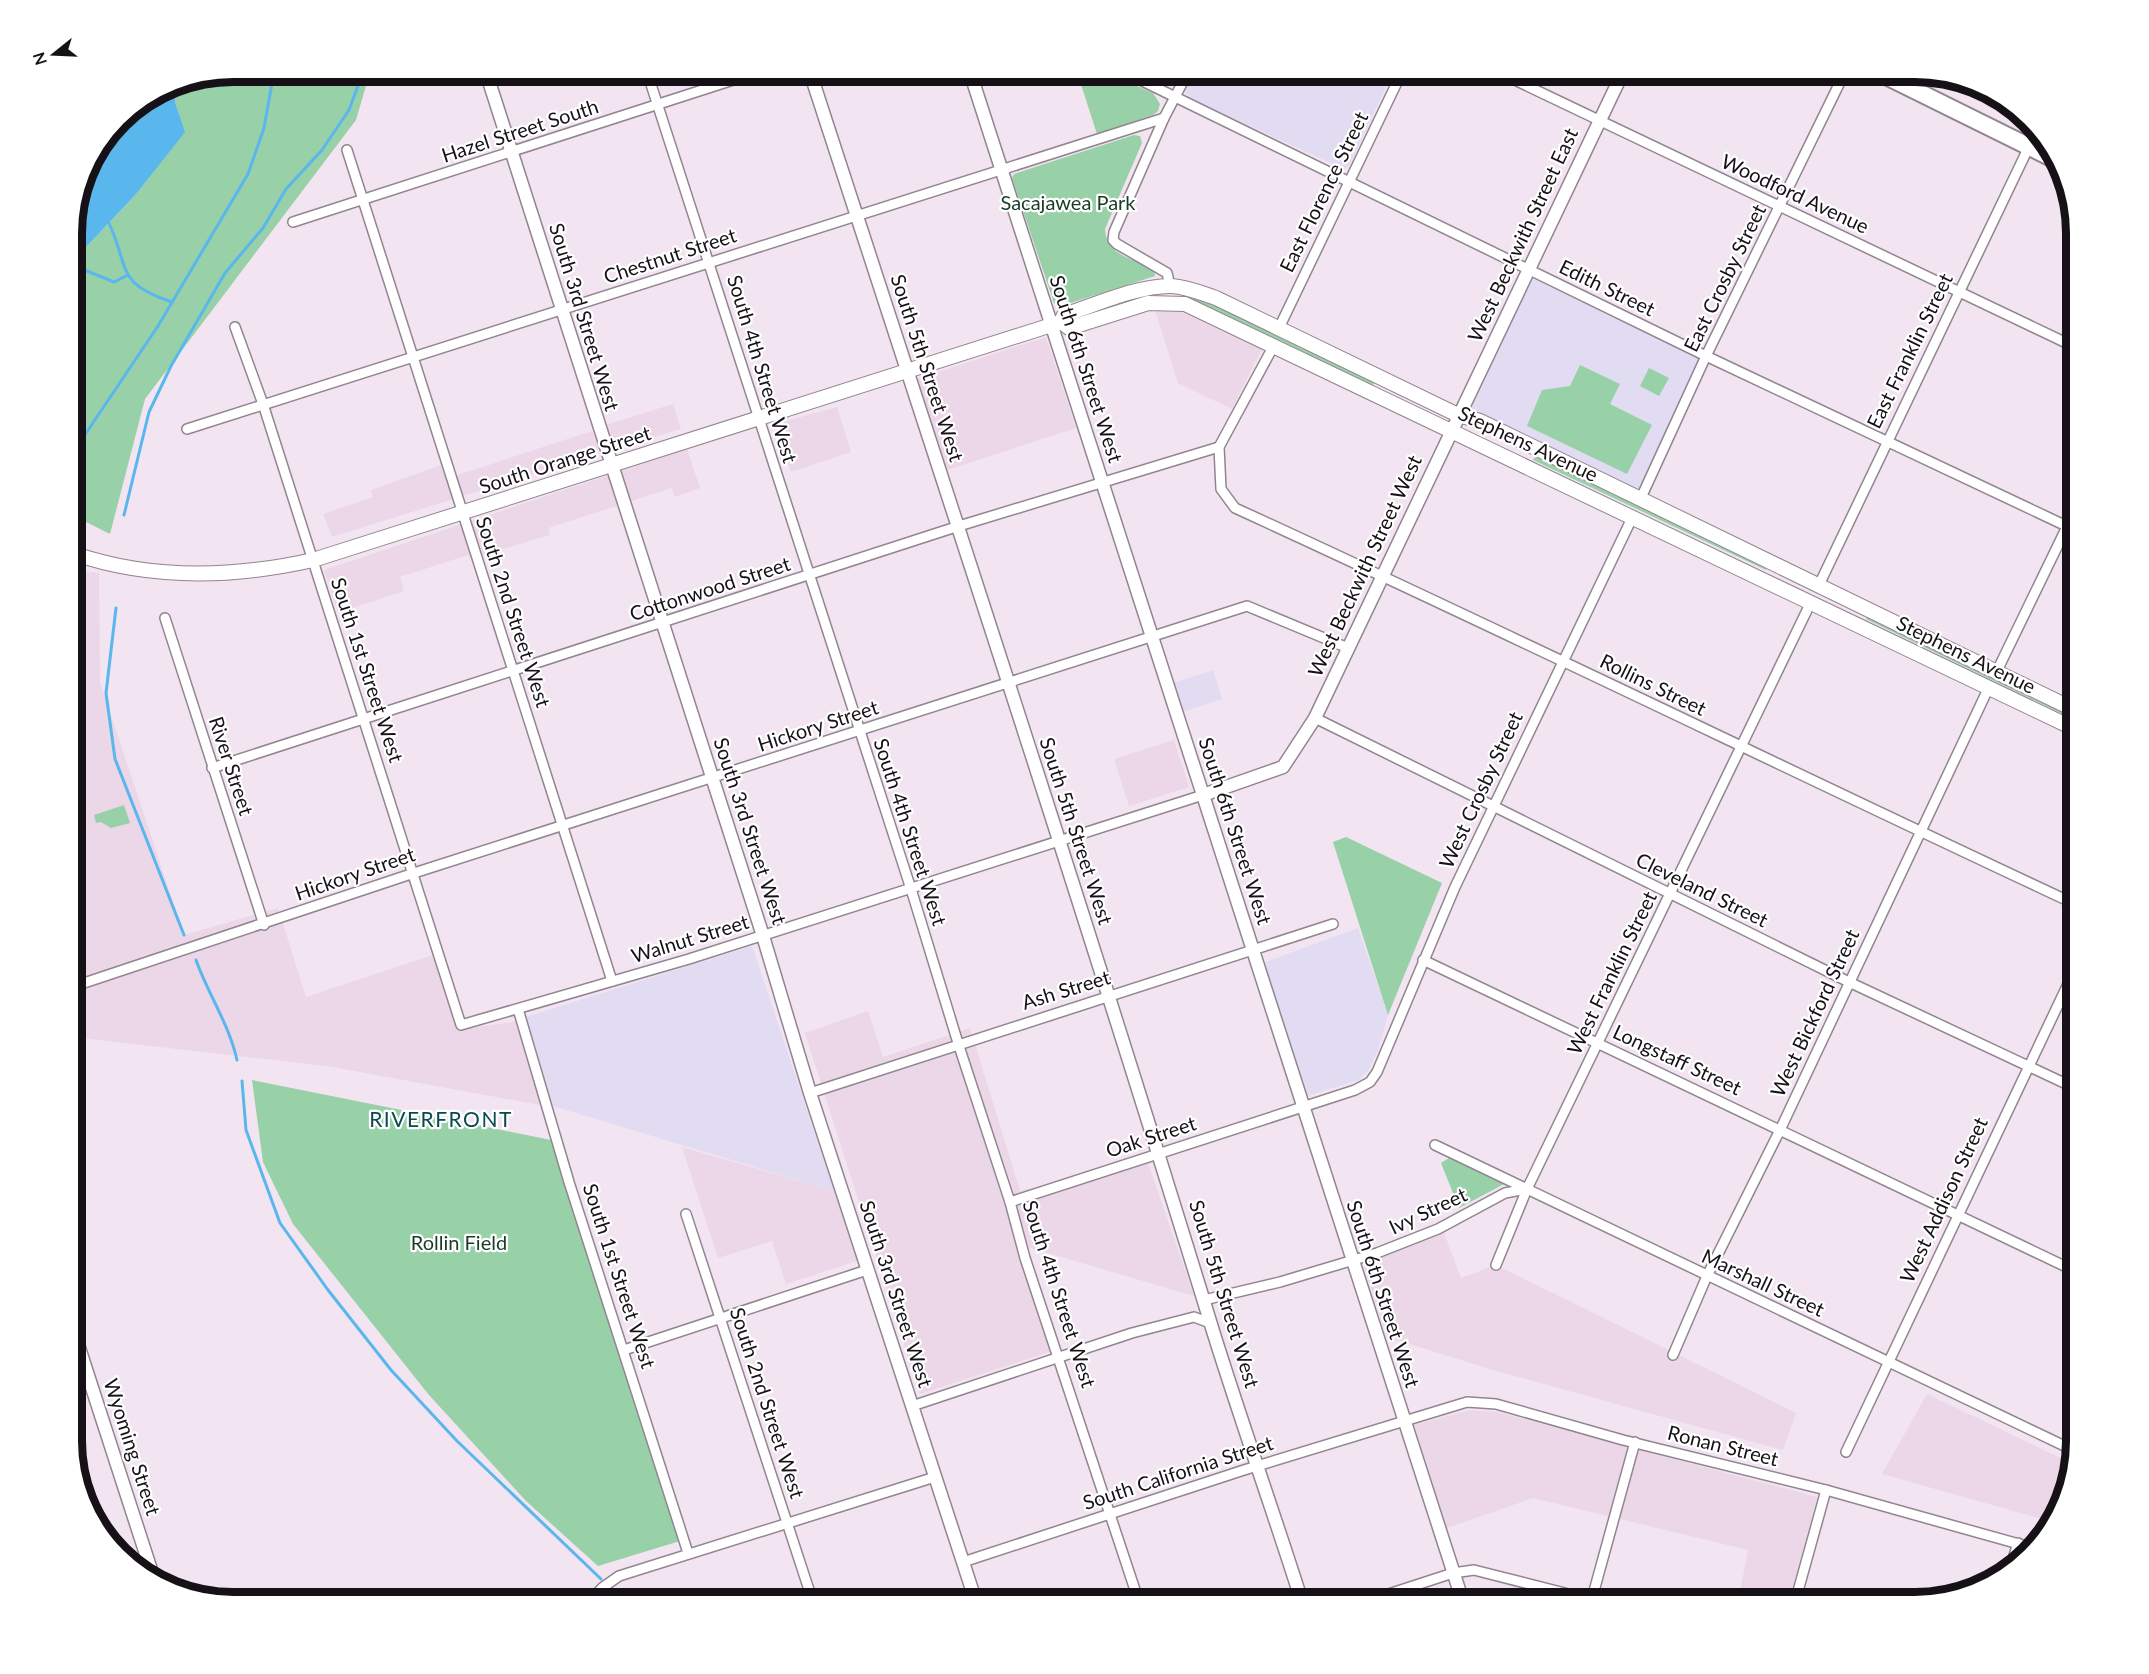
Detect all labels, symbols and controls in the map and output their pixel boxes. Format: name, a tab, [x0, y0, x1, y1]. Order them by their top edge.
north arrow	[24, 24, 84, 84]
text: N	[28, 50, 50, 68]
street label: Hazel Street South	[438, 93, 601, 167]
street label: East Florence Street	[1274, 107, 1372, 276]
street label: West Beckwith Street East	[1462, 124, 1582, 345]
street label: Woodford Avenue	[1718, 148, 1873, 238]
park label: Sacajawea Park	[1000, 190, 1136, 214]
street label: East Crosby Street	[1678, 200, 1770, 355]
street label: South 3rd Street West	[545, 220, 625, 413]
street label: Chestnut Street	[600, 222, 739, 288]
street label: Edith Street	[1556, 254, 1659, 321]
street label: East Franklin Street	[1861, 269, 1957, 432]
street label: South 5th Street West	[886, 271, 970, 464]
street label: South 4th Street West	[723, 272, 803, 466]
street label: South 6th Street West	[1045, 272, 1129, 465]
street label: Stephens Avenue	[1455, 400, 1602, 486]
street label: South Orange Street	[476, 420, 654, 498]
street label: West Beckwith Street West	[1302, 451, 1426, 680]
street label: South 2nd Street West	[472, 513, 556, 710]
street label: Cottonwood Street	[626, 551, 793, 625]
street label: South 1st Street West	[327, 574, 409, 765]
street label: Stephens Avenue	[1893, 610, 2040, 698]
street label: Rollins Street	[1596, 648, 1710, 720]
street label: Hickory Street	[754, 694, 881, 756]
street label: West Crosby Street	[1433, 708, 1527, 872]
street label: River Street	[205, 713, 259, 818]
street label: South 3rd Street West	[709, 734, 792, 927]
street label: South 5th Street West	[1035, 734, 1119, 927]
street label: South 6th Street West	[1194, 734, 1278, 927]
street label: South 4th Street West	[869, 735, 953, 928]
street label: Hickory Street	[292, 841, 418, 905]
street label: Cleveland Street	[1633, 847, 1772, 931]
street label: West Franklin Street	[1561, 887, 1661, 1058]
street label: Walnut Street	[628, 909, 751, 967]
street label: West Bickford Street	[1765, 925, 1863, 1100]
street label: Ash Street	[1019, 964, 1113, 1014]
street label: Longstaff Street	[1609, 1019, 1745, 1099]
district label: RIVERFRONT	[369, 1106, 513, 1131]
street label: Oak Street	[1102, 1110, 1199, 1162]
street label: West Addison Street	[1894, 1113, 1992, 1286]
street label: South 1st Street West	[579, 1180, 661, 1371]
street label: Ivy Street	[1385, 1182, 1470, 1239]
street label: South 3rd Street West	[855, 1197, 938, 1390]
street label: South 4th Street West	[1018, 1197, 1102, 1390]
street label: South 5th Street West	[1185, 1197, 1265, 1391]
street label: South 6th Street West	[1342, 1197, 1426, 1390]
park label: Rollin Field	[411, 1230, 507, 1254]
street label: Marshall Street	[1698, 1243, 1829, 1321]
street label: South 2nd Street West	[726, 1304, 810, 1501]
street label: Wyoming Street	[100, 1375, 166, 1518]
street label: Ronan Street	[1665, 1420, 1781, 1470]
street label: South California Street	[1080, 1430, 1276, 1514]

